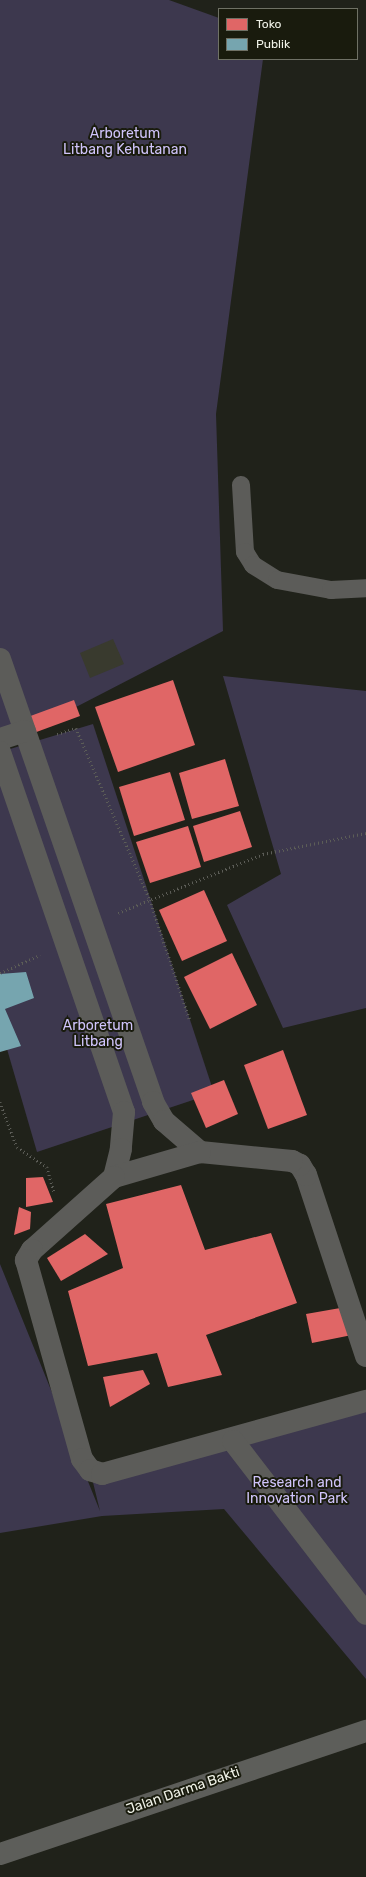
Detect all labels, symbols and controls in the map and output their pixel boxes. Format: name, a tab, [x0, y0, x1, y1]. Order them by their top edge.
legend	[218, 8, 358, 60]
text: Toko	[256, 17, 281, 31]
text: Publik	[256, 37, 290, 51]
park label: Arboretum Litbang Kehutanan	[63, 126, 187, 158]
park label: Arboretum Litbang	[63, 1018, 133, 1050]
park label: Research and Innovation Park	[246, 1475, 348, 1508]
street label: Jalan Darma Bakti	[124, 1764, 242, 1818]

